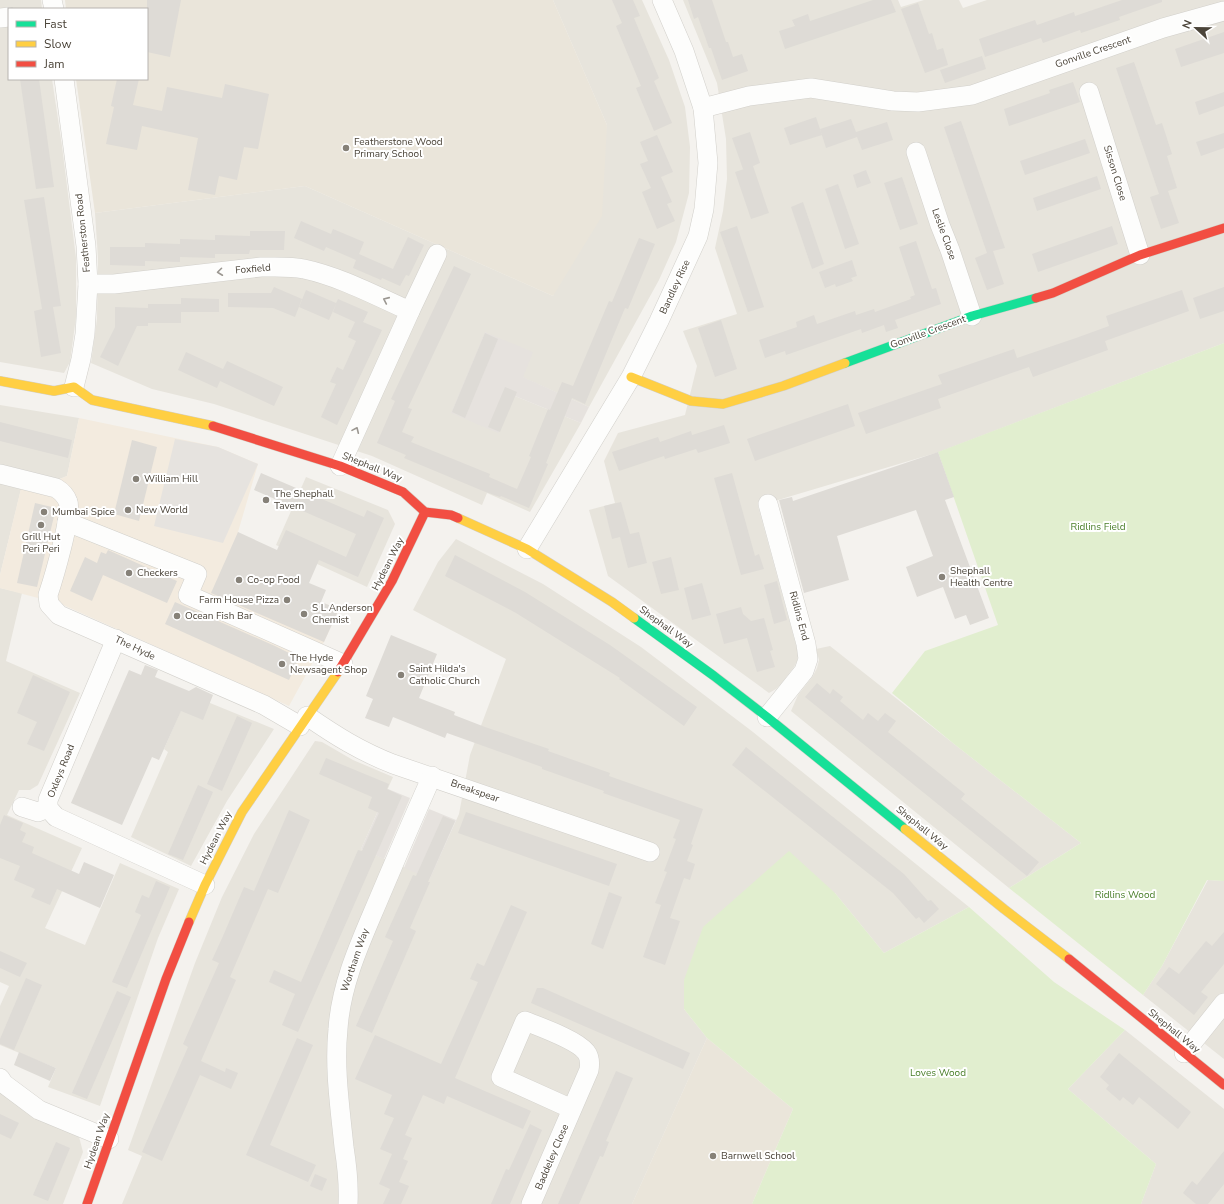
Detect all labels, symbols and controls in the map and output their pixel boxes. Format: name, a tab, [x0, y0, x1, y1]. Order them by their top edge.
legend	[8, 8, 148, 80]
north arrow	[1176, 8, 1216, 48]
text: Fast	[44, 16, 67, 32]
text: N	[1179, 18, 1196, 31]
street label: Gonville Crescent	[1053, 32, 1133, 71]
text: Slow	[44, 36, 72, 52]
text: Jam	[43, 56, 65, 72]
place label: Featherstone Wood Primary School	[354, 135, 443, 161]
marker: Featherstone Wood Primary School	[341, 143, 351, 153]
street label: Sisson Close	[1100, 144, 1130, 202]
street label: Featherston Road	[72, 193, 94, 273]
street label: Leslie Close	[928, 206, 960, 262]
street label: Bandley Rise	[656, 257, 694, 317]
street label: Foxfield	[235, 260, 272, 278]
one-way arrow	[217, 267, 223, 276]
one-way arrow	[382, 297, 390, 305]
street label: Gonville Crescent	[888, 312, 968, 352]
one-way arrow	[351, 427, 359, 435]
street label: Shephall Way	[340, 449, 405, 486]
place label: William Hill	[144, 472, 198, 486]
marker: William Hill	[131, 474, 141, 484]
place label: The Shephall Tavern	[274, 487, 334, 513]
marker: The Shephall Tavern	[261, 495, 271, 505]
place label: New World	[136, 503, 188, 517]
place label: Mumbai Spice	[52, 505, 115, 519]
marker: New World	[123, 505, 133, 515]
marker: Mumbai Spice	[39, 507, 49, 517]
marker: Grill Hut Peri Peri	[36, 520, 46, 530]
park label: Ridlins Field	[1070, 520, 1126, 534]
place label: Grill Hut Peri Peri	[22, 530, 61, 556]
street label: Hydean Way	[369, 534, 408, 593]
place label: Shephall Health Centre	[950, 564, 1013, 590]
place label: Checkers	[137, 566, 178, 580]
marker: Checkers	[124, 568, 134, 578]
marker: Shephall Health Centre	[937, 572, 947, 582]
place label: Co-op Food	[247, 573, 300, 587]
marker: Co-op Food	[234, 575, 244, 585]
street label: Ridlins End	[786, 590, 812, 642]
place label: Farm House Pizza	[199, 593, 279, 607]
marker: Farm House Pizza	[282, 595, 292, 605]
place label: S L Anderson Chemist	[312, 601, 372, 627]
street label: Shephall Way	[636, 603, 696, 652]
place label: Ocean Fish Bar	[185, 609, 253, 623]
marker: S L Anderson Chemist	[299, 609, 309, 619]
marker: Ocean Fish Bar	[172, 611, 182, 621]
street label: The Hyde	[112, 632, 158, 664]
place label: The Hyde Newsagent Shop	[290, 651, 367, 677]
marker: The Hyde Newsagent Shop	[277, 659, 287, 669]
place label: Saint Hilda's Catholic Church	[409, 662, 480, 688]
marker: Saint Hilda's Catholic Church	[396, 670, 406, 680]
street label: Oxleys Road	[44, 742, 78, 800]
street label: Breakspear	[449, 776, 502, 806]
street label: Shephall Way	[893, 803, 952, 854]
street label: Hydean Way	[197, 808, 236, 867]
park label: Ridlins Wood	[1095, 888, 1155, 902]
street label: Wortham Way	[338, 926, 373, 994]
street label: Shephall Way	[1145, 1006, 1204, 1057]
park label: Loves Wood	[910, 1066, 966, 1080]
street label: Hydean Way	[81, 1110, 113, 1171]
street label: Baddeley Close	[532, 1122, 572, 1192]
place label: Barnwell School	[721, 1149, 795, 1163]
marker: Barnwell School	[708, 1151, 718, 1161]

